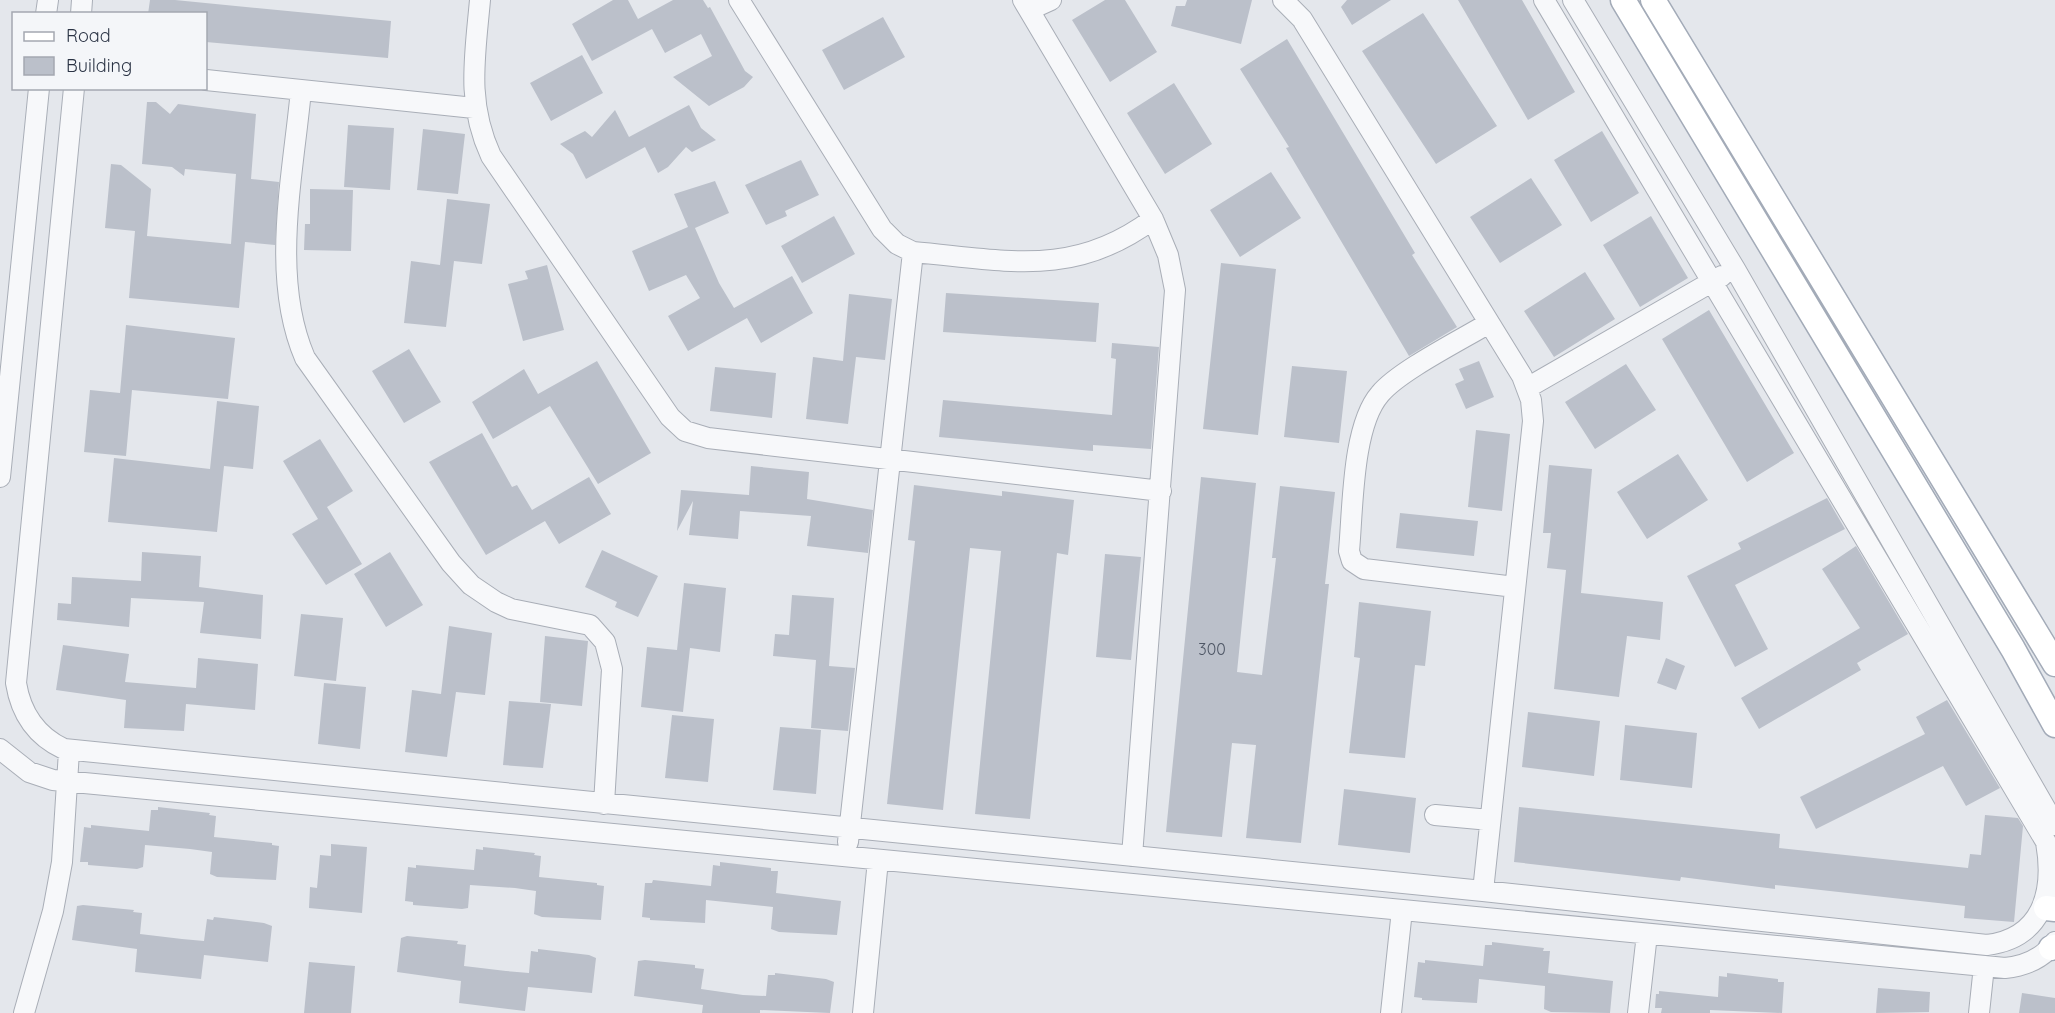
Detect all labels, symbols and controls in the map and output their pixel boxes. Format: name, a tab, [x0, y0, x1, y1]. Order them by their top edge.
legend	[12, 12, 207, 90]
text: Road	[66, 24, 111, 47]
text: Building	[66, 54, 132, 77]
house number: 300	[1198, 639, 1226, 659]

